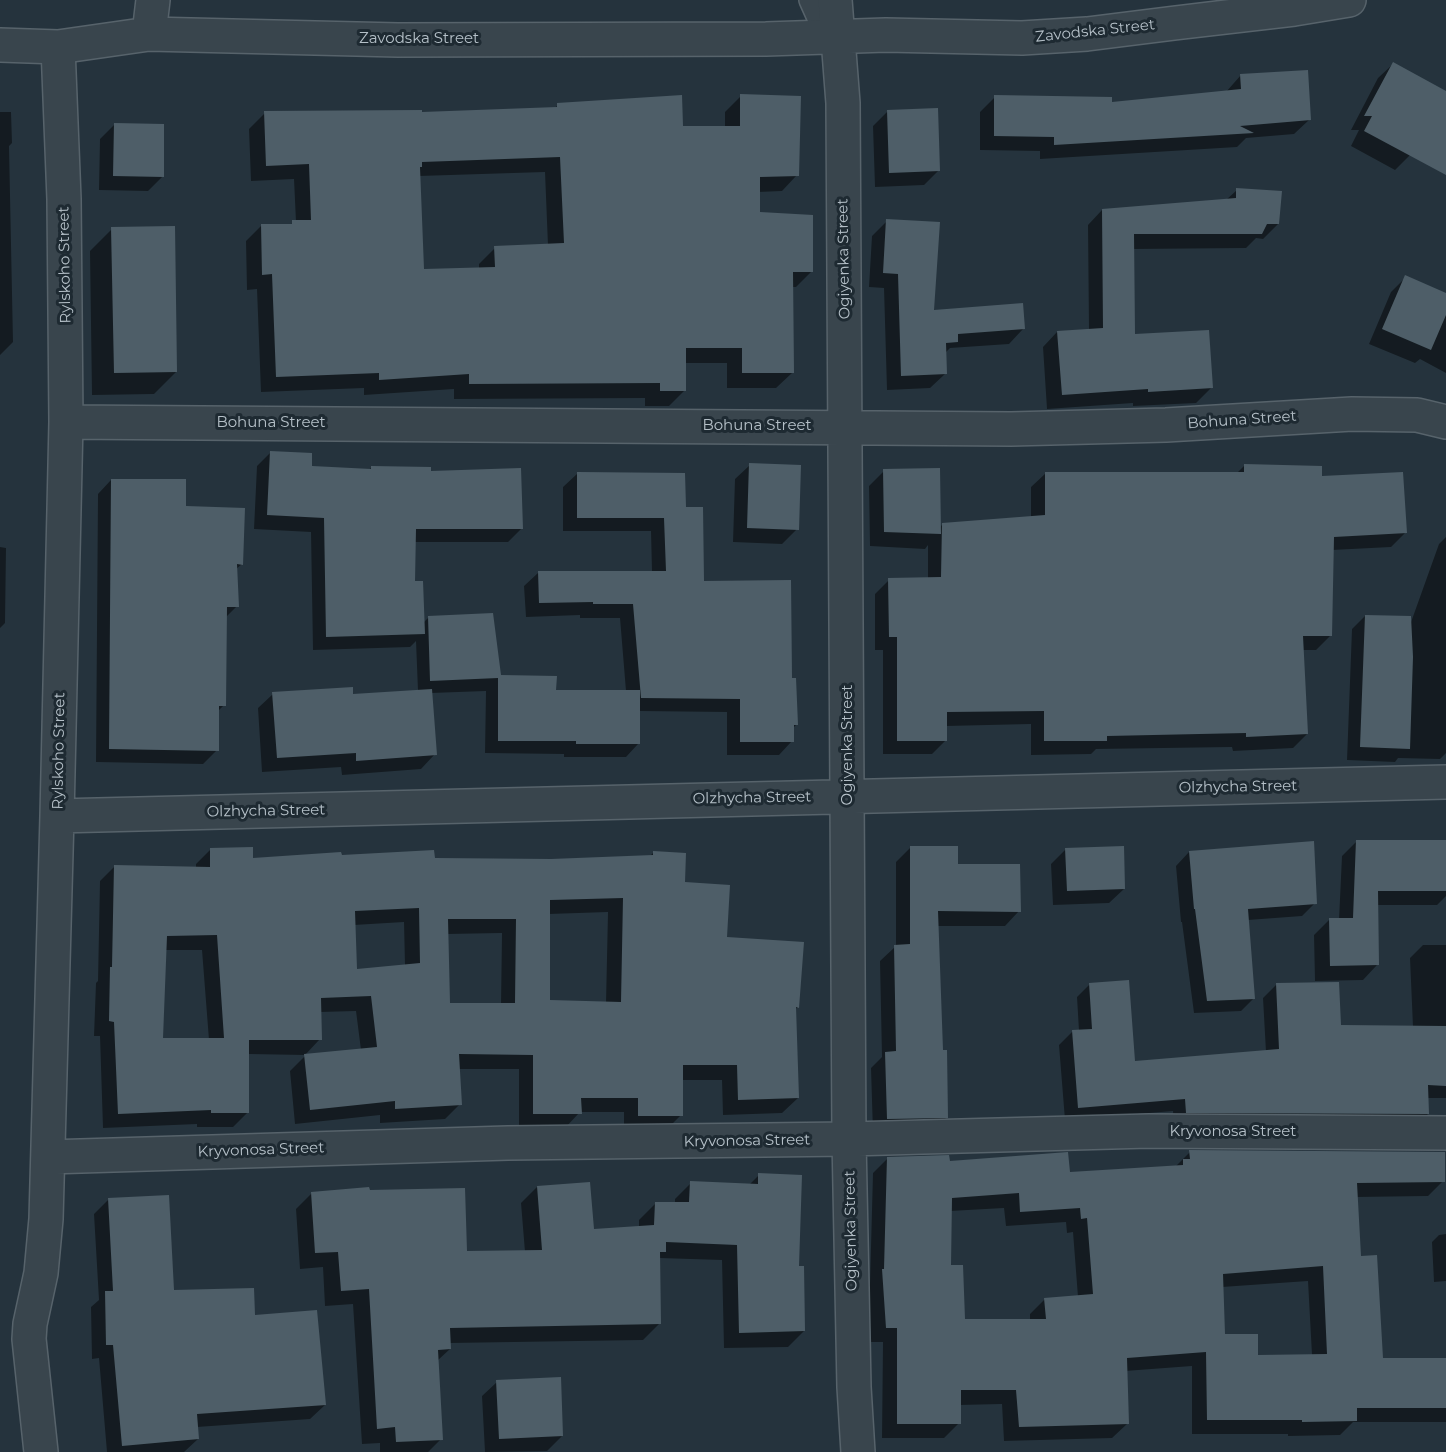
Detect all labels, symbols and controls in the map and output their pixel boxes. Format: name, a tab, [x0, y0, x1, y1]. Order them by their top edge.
street label: Zavodska Street	[1034, 16, 1156, 46]
street label: Zavodska Street	[359, 30, 479, 48]
street label: Ogiyenka Street	[834, 198, 854, 320]
street label: Rylskoho Street	[55, 206, 75, 324]
street label: Bohuna Street	[1187, 407, 1297, 433]
street label: Bohuna Street	[216, 414, 326, 432]
street label: Bohuna Street	[702, 417, 812, 435]
street label: Ogiyenka Street	[839, 685, 857, 805]
street label: Rylskoho Street	[49, 692, 69, 810]
street label: Olzhycha Street	[1179, 777, 1297, 797]
street label: Olzhycha Street	[693, 788, 811, 808]
street label: Olzhycha Street	[207, 801, 325, 821]
street label: Kryvonosa Street	[1170, 1123, 1296, 1141]
street label: Kryvonosa Street	[683, 1131, 811, 1151]
street label: Kryvonosa Street	[197, 1139, 325, 1161]
street label: Ogiyenka Street	[841, 1170, 861, 1292]

